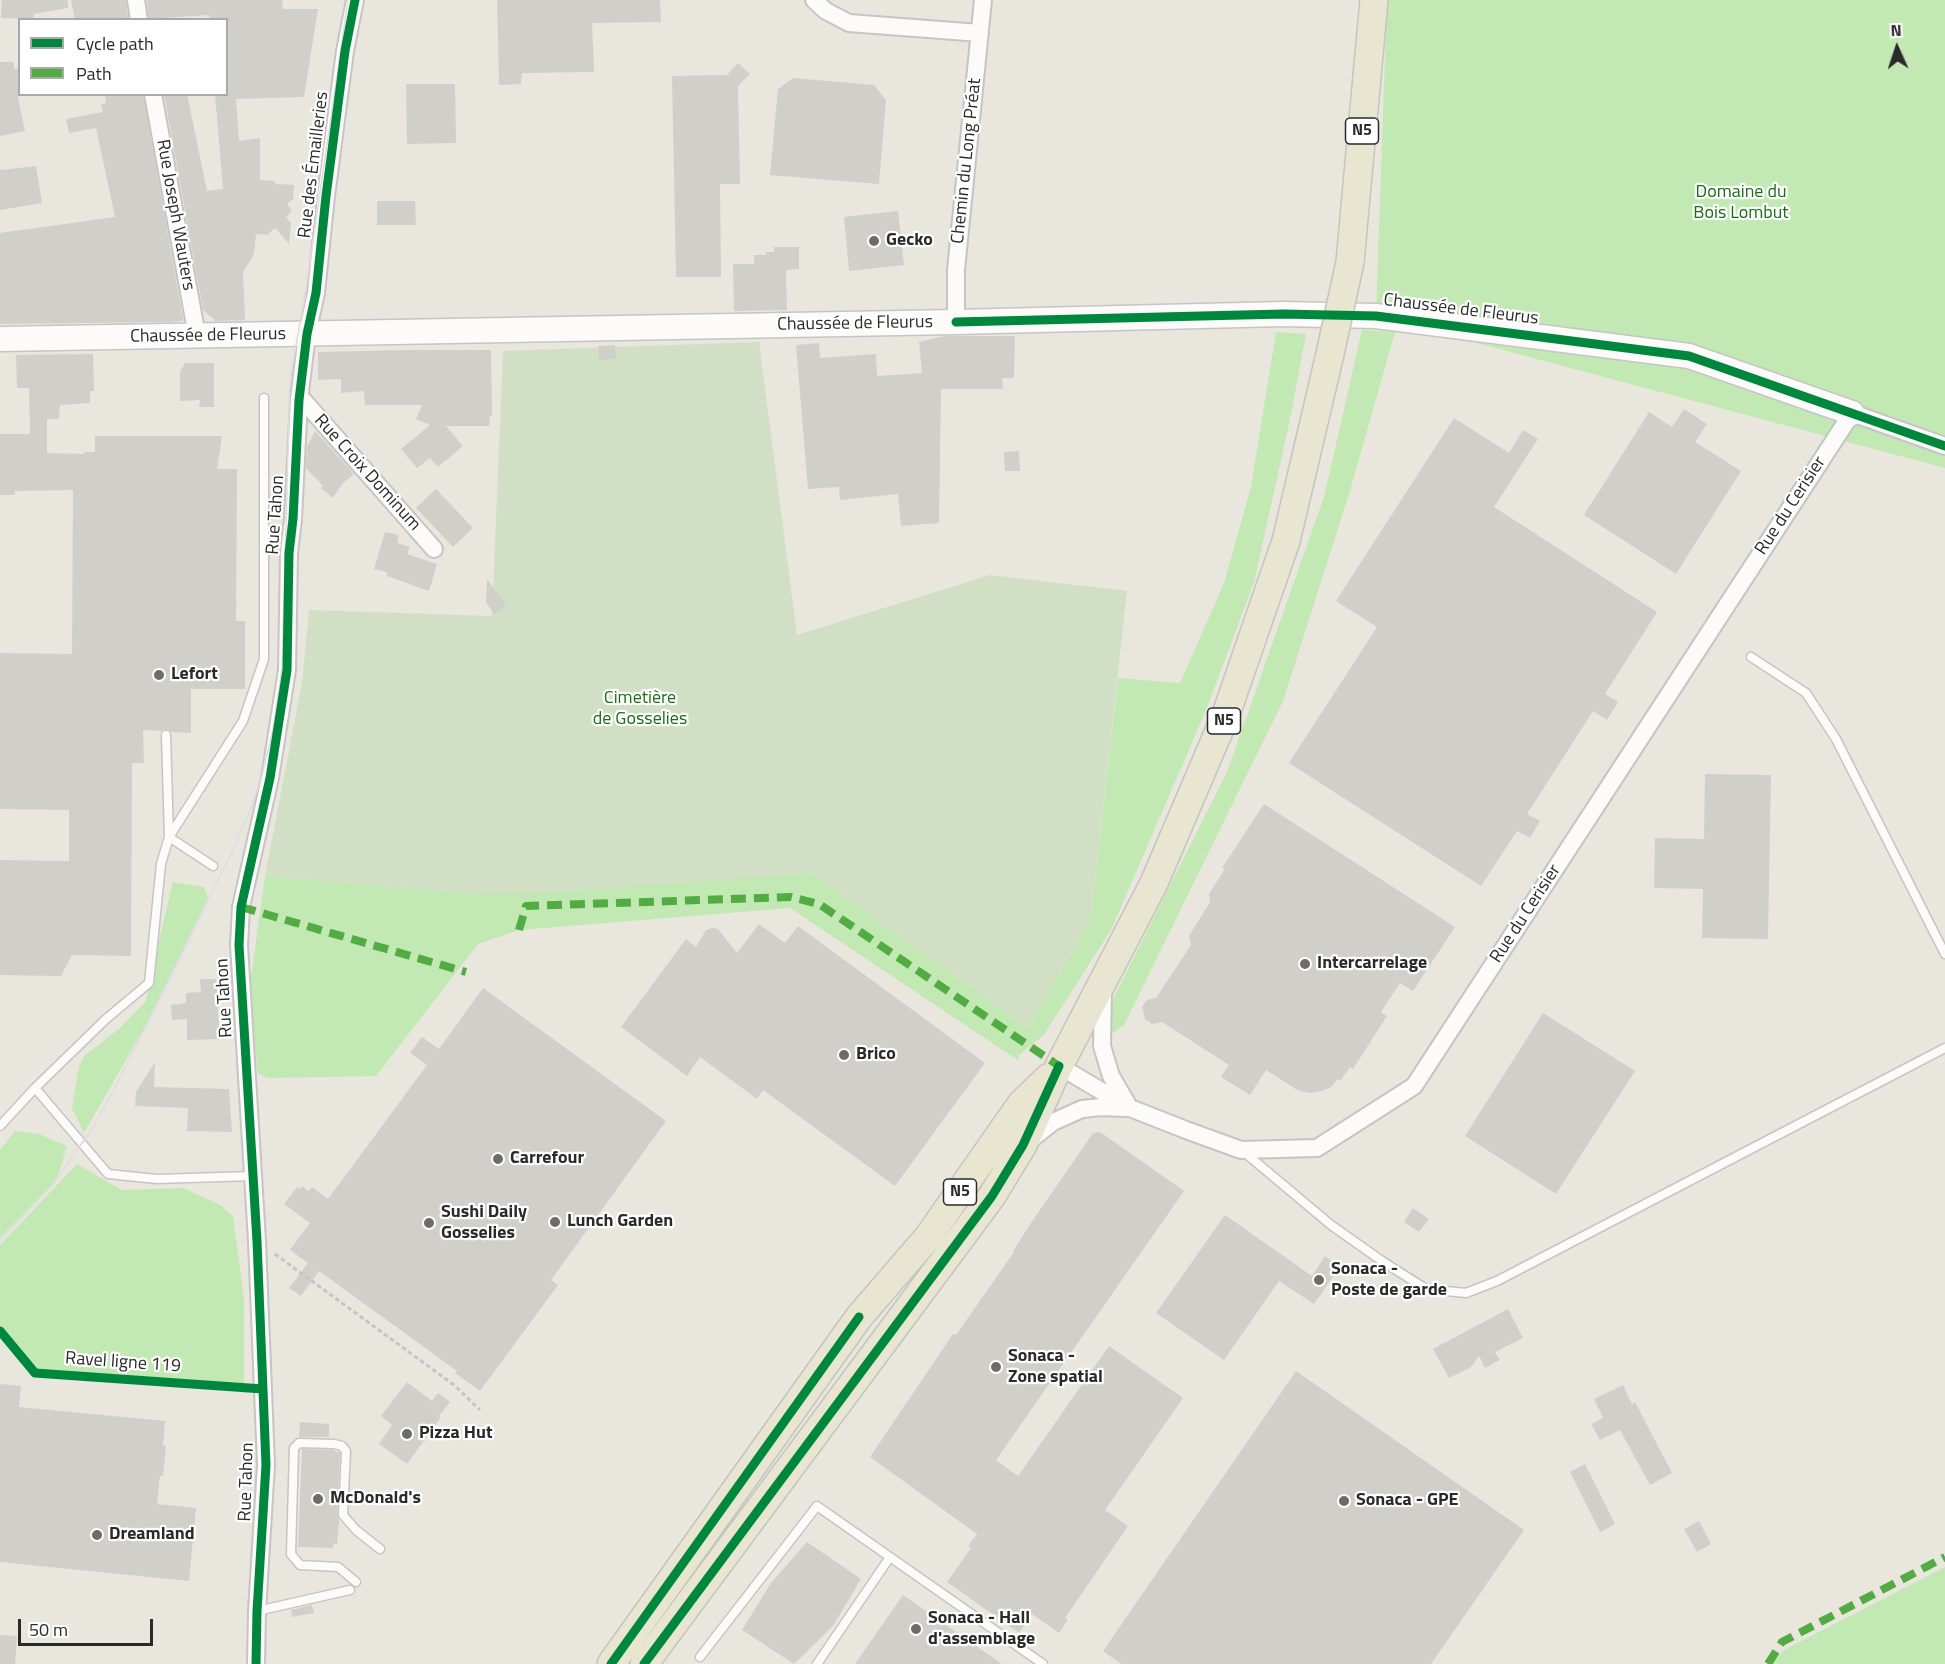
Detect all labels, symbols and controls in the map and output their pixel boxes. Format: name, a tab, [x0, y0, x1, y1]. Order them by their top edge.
legend	[18, 18, 228, 96]
north arrow	[1867, 18, 1927, 78]
text: N	[1890, 18, 1902, 42]
text: Cycle path	[76, 30, 154, 57]
text: Path	[76, 60, 112, 87]
street label: Chemin du Long Préat	[948, 77, 986, 245]
street label: Rue des Émailleries	[294, 90, 334, 240]
road number: N5	[1346, 118, 1378, 144]
street label: Rue Joseph Wauters	[151, 138, 199, 292]
park label: Domaine du Bois Lombut	[1693, 182, 1789, 224]
place label: Gecko	[886, 230, 933, 252]
marker: Gecko	[867, 234, 881, 248]
street label: Chaussée de Fleurus	[1382, 290, 1540, 330]
street label: Chaussée de Fleurus	[777, 312, 933, 336]
street label: Chaussée de Fleurus	[130, 324, 286, 348]
street label: Rue Croix Dominum	[309, 410, 425, 536]
street label: Rue du Cerisier	[1751, 453, 1831, 559]
street label: Rue Tahon	[262, 475, 290, 555]
place label: Lefort	[171, 664, 218, 686]
marker: Lefort	[152, 668, 166, 682]
park label: Cimetière de Gosselies	[593, 688, 687, 730]
road number: N5	[1208, 708, 1240, 734]
street label: Rue du Cerisier	[1486, 861, 1566, 967]
place label: Intercarrelage	[1317, 953, 1427, 975]
marker: Intercarrelage	[1298, 957, 1312, 971]
street label: Rue Tahon	[212, 958, 238, 1038]
place label: Brico	[856, 1044, 896, 1066]
marker: Brico	[837, 1048, 851, 1062]
place label: Carrefour	[510, 1148, 584, 1170]
marker: Carrefour	[491, 1152, 505, 1166]
road number: N5	[944, 1179, 976, 1205]
place label: Sushi Daily Gosselies	[441, 1202, 527, 1244]
place label: Lunch Garden	[567, 1211, 673, 1233]
marker: Lunch Garden	[548, 1215, 562, 1229]
marker: Sushi Daily Gosselies	[422, 1216, 436, 1230]
place label: Sonaca - Poste de garde	[1331, 1259, 1447, 1302]
marker: Sonaca - Poste de garde	[1312, 1273, 1326, 1287]
place label: Sonaca - Zone spatial	[1008, 1346, 1103, 1388]
street label: Ravel ligne 119	[64, 1348, 182, 1378]
marker: Sonaca - Zone spatial	[989, 1360, 1003, 1374]
place label: Pizza Hut	[419, 1423, 492, 1445]
marker: Pizza Hut	[400, 1427, 414, 1441]
street label: Rue Tahon	[235, 1442, 259, 1522]
place label: McDonald's	[330, 1488, 421, 1510]
place label: Sonaca - GPE	[1356, 1490, 1459, 1512]
marker: McDonald's	[311, 1492, 325, 1506]
marker: Sonaca - GPE	[1337, 1494, 1351, 1508]
place label: Dreamland	[109, 1524, 195, 1546]
marker: Dreamland	[90, 1528, 104, 1542]
scale bar	[21, 1607, 156, 1645]
place label: Sonaca - Hall d'assemblage	[928, 1608, 1035, 1650]
text: 50 m	[29, 1616, 68, 1643]
marker: Sonaca - Hall d'assemblage	[909, 1622, 923, 1636]

